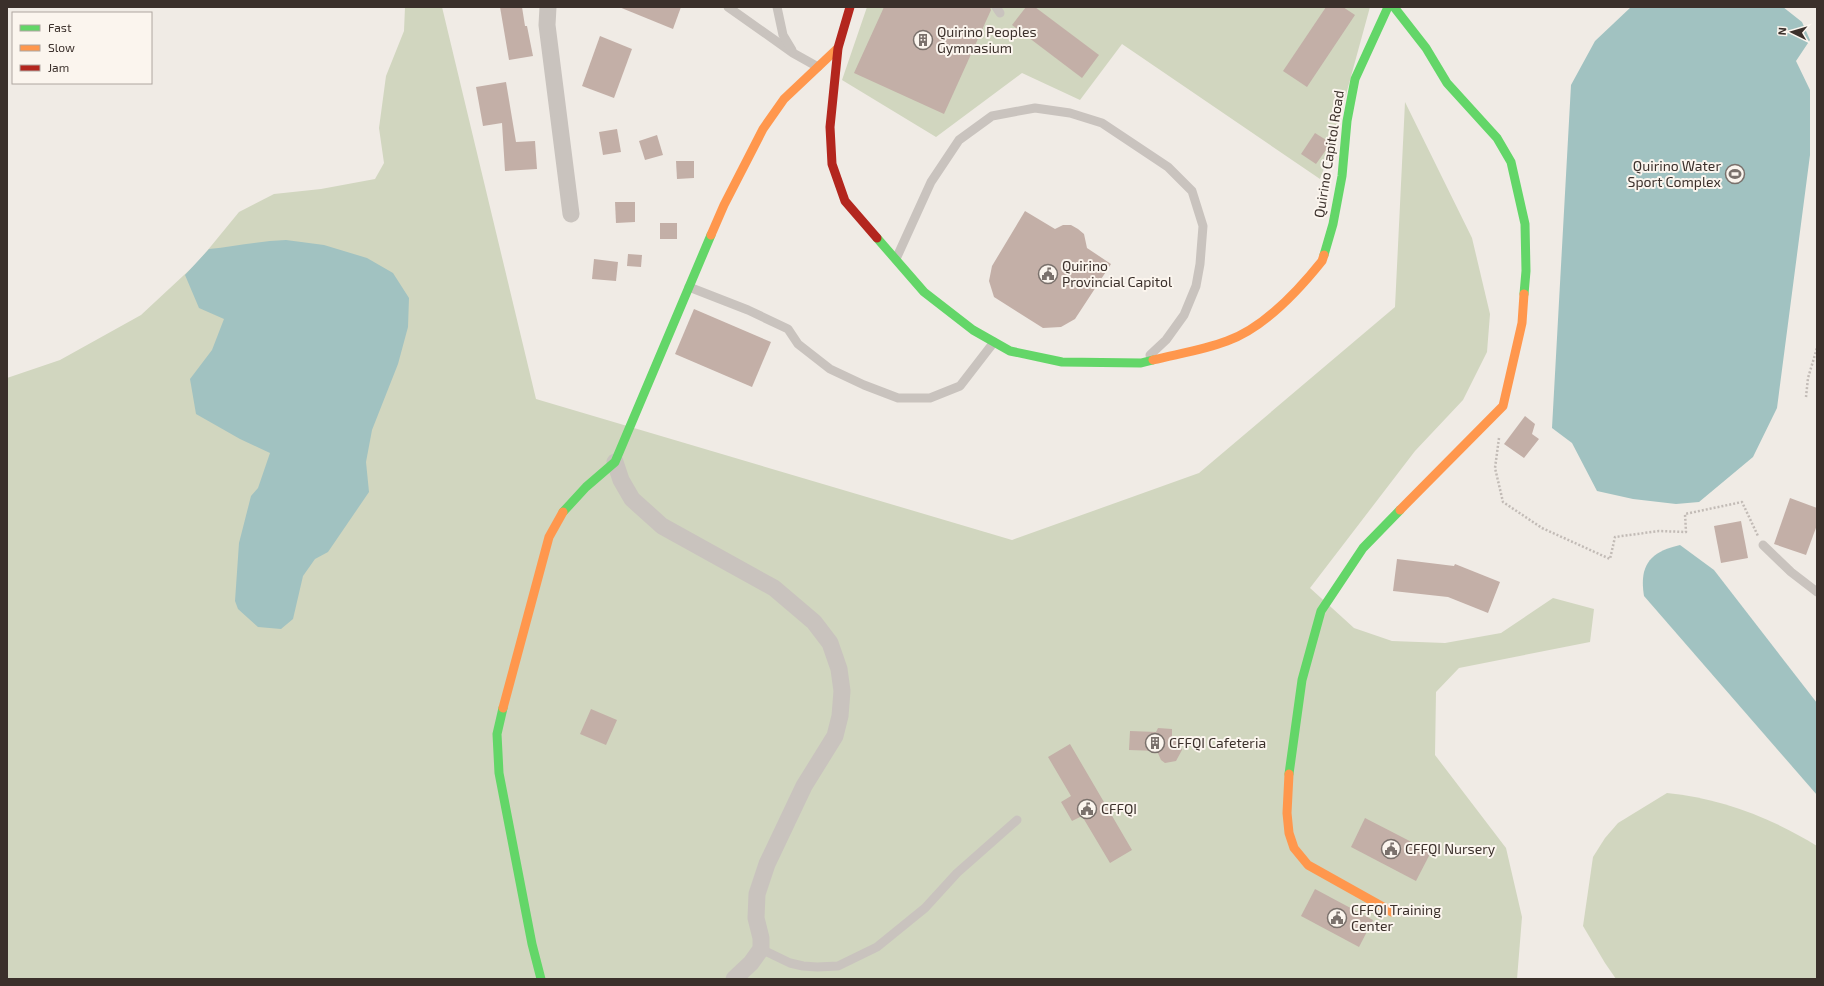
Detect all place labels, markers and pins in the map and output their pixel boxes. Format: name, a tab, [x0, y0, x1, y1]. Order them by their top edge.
place label: Quirino Peoples Gymnasium	[937, 23, 1037, 56]
building icon: Quirino Peoples Gymnasium	[912, 29, 934, 51]
place label: Quirino Water Sport Complex	[1628, 157, 1722, 190]
sports icon: Quirino Water Sport Complex	[1724, 163, 1746, 185]
place label: Quirino Provincial Capitol	[1062, 257, 1173, 290]
public building icon: Quirino Provincial Capitol	[1037, 263, 1059, 285]
building icon: CFFQI Cafeteria	[1144, 732, 1166, 754]
place label: CFFQI Cafeteria	[1169, 734, 1266, 751]
public building icon: CFFQI	[1076, 798, 1098, 820]
place label: CFFQI	[1101, 800, 1137, 817]
public building icon: CFFQI Nursery	[1380, 838, 1402, 860]
place label: CFFQI Nursery	[1405, 840, 1496, 857]
place label: CFFQI Training Center	[1351, 901, 1441, 934]
public building icon: CFFQI Training Center	[1326, 907, 1348, 929]

